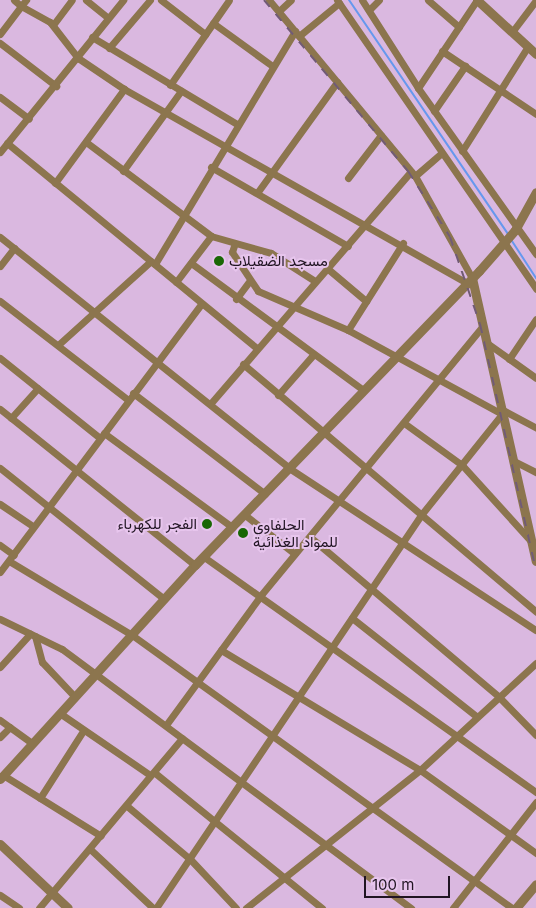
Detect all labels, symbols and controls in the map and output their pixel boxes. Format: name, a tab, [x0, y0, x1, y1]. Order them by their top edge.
place label: مسجد الضقيلاب	[229, 252, 328, 270]
marker: مسجد الضقيلاب	[213, 255, 225, 267]
place label: الفجر للكهرباء	[117, 515, 197, 533]
place label: الحلفاوي للمواد الغذائية	[253, 515, 338, 550]
marker: الفجر للكهرباء	[201, 518, 213, 530]
marker: الحلفاوي للمواد الغذائية	[237, 527, 249, 539]
scale bar	[366, 866, 452, 898]
text: 100 m	[372, 875, 414, 894]

